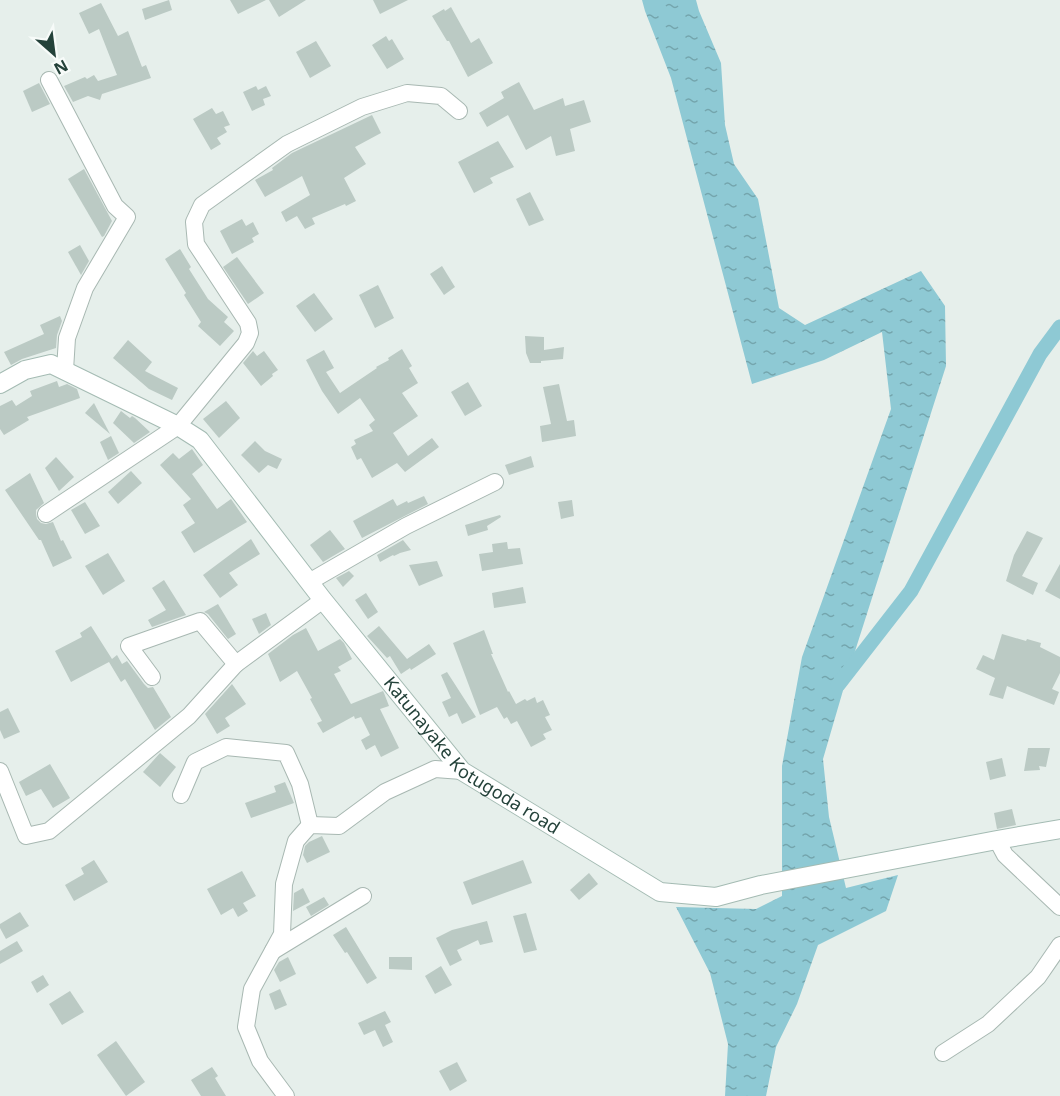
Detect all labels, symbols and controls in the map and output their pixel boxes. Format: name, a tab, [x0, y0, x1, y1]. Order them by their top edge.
north arrow	[24, 24, 84, 84]
text: N	[50, 54, 72, 80]
street label: Katunayake Kotugoda road	[379, 671, 565, 839]

